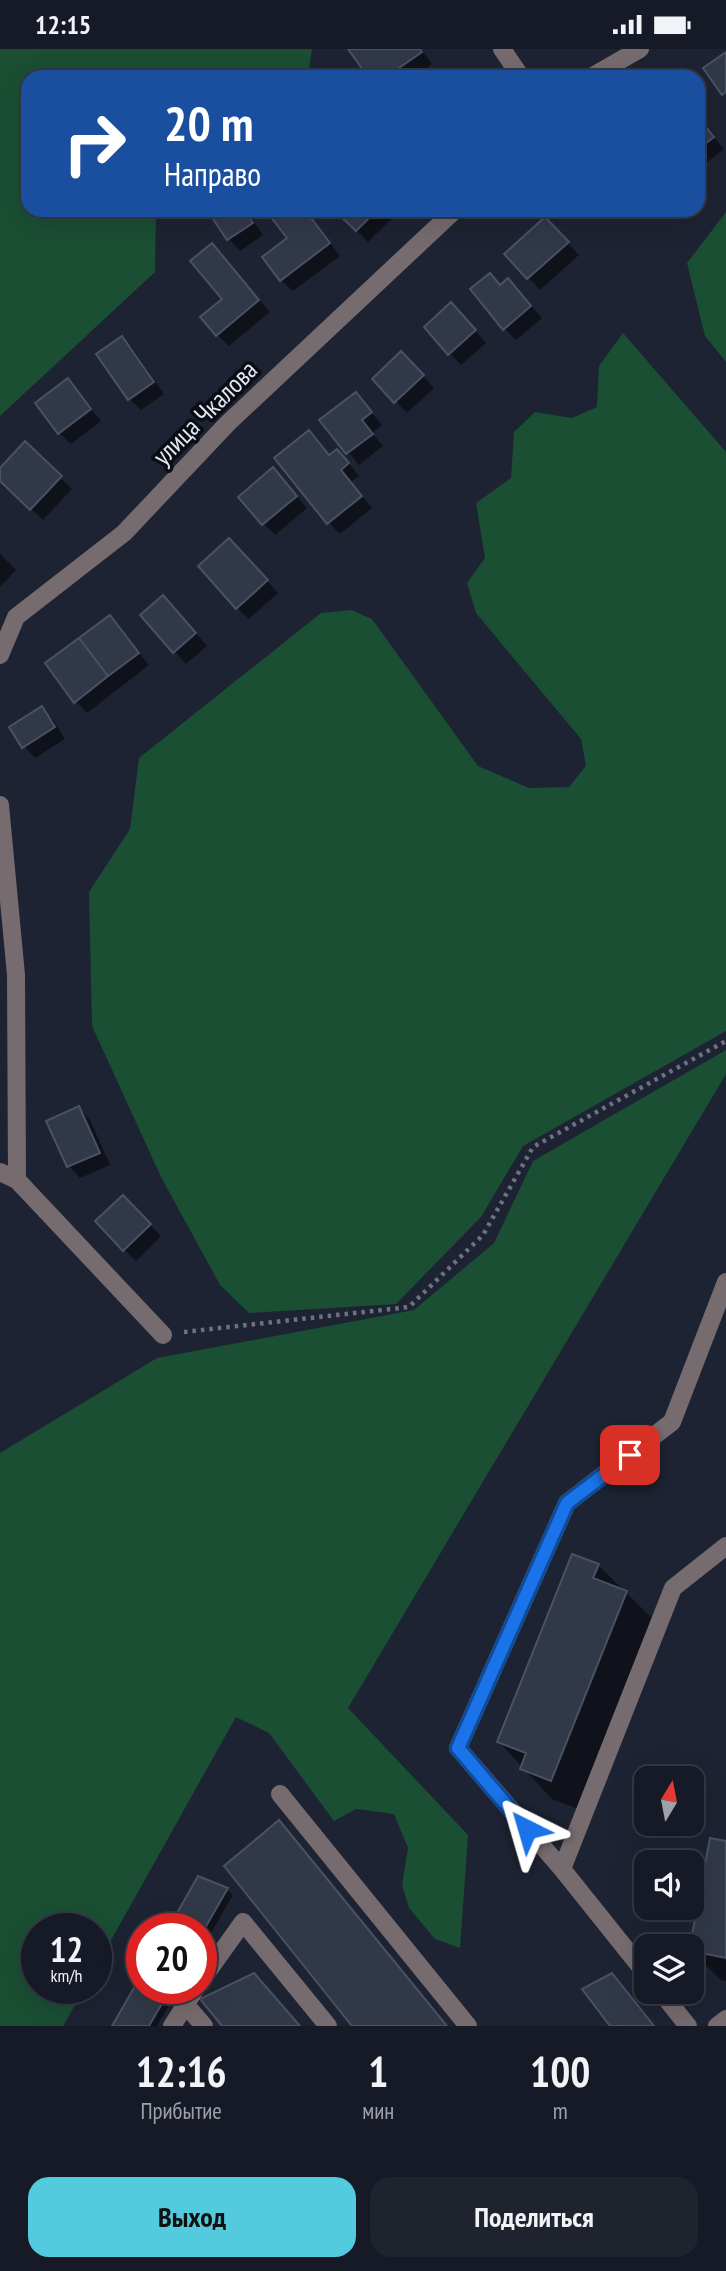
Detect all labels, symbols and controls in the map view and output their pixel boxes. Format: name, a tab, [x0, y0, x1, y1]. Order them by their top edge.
text: 12:15	[35, 8, 91, 41]
text: 20 m	[164, 91, 253, 155]
icon: right	[49, 98, 140, 189]
text: Направо	[164, 153, 261, 195]
street label: улица Чкалова	[145, 353, 264, 472]
pin	[600, 1425, 660, 1485]
icon: arrive	[611, 1436, 649, 1474]
north arrow	[634, 1766, 704, 1836]
map controls	[634, 1766, 704, 2004]
position arrow	[490, 1792, 564, 1866]
button: sound	[634, 1850, 704, 1920]
speed limit sign: 20	[126, 1913, 217, 2004]
text: 12	[50, 1926, 83, 1972]
button: layers	[634, 1934, 704, 2004]
text: km/h	[51, 1964, 82, 1987]
text: 12:16	[136, 2044, 227, 2099]
text: 1	[368, 2044, 388, 2099]
text: 100	[530, 2044, 590, 2099]
text: Прибытие	[140, 2096, 222, 2125]
text: мин	[362, 2096, 394, 2125]
text: m	[553, 2096, 568, 2125]
button: Выход	[28, 2177, 356, 2257]
button: Поделиться	[370, 2177, 698, 2257]

